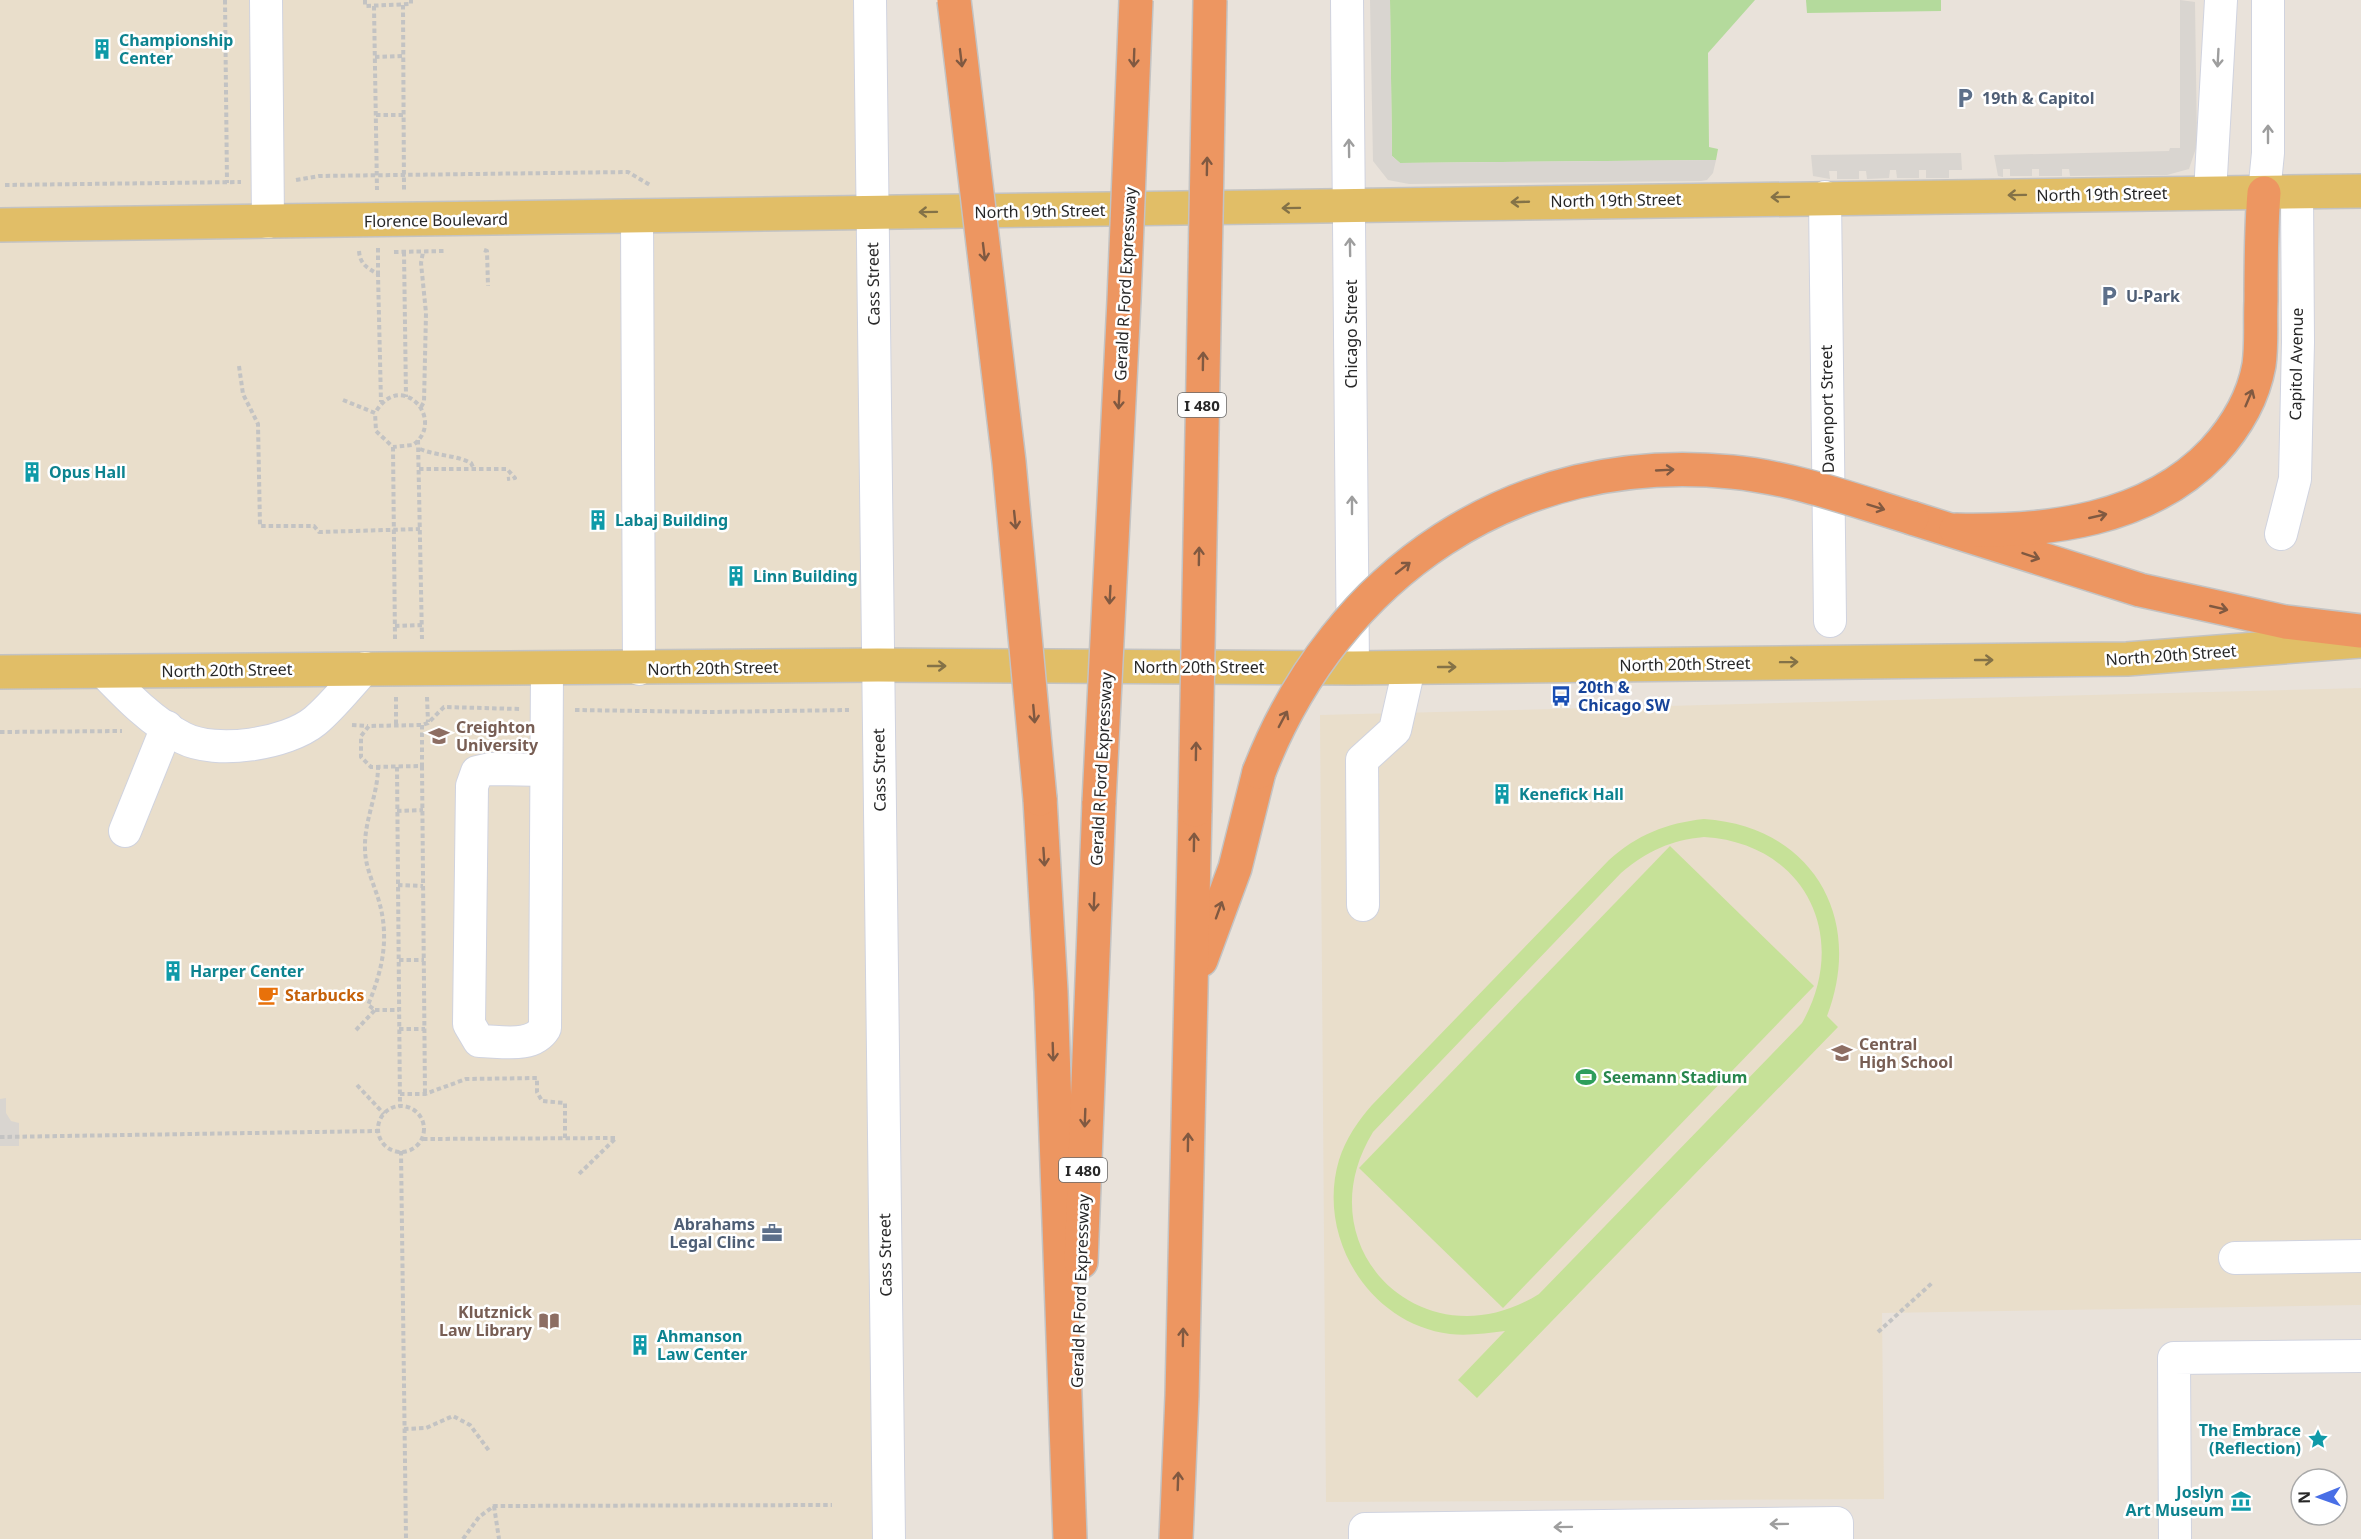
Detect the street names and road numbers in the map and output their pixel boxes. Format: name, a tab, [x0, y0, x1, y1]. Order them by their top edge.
street label: North 19th Street	[2036, 182, 2168, 206]
street label: Gerald R Ford Expressway	[1109, 186, 1141, 381]
street label: North 19th Street	[1550, 188, 1682, 212]
street label: North 19th Street	[974, 199, 1106, 223]
street label: Florence Boulevard	[364, 208, 508, 232]
street label: Cass Street	[861, 242, 885, 326]
street label: Chicago Street	[1340, 279, 1362, 389]
street label: Capitol Avenue	[2284, 307, 2308, 421]
street label: Davenport Street	[1815, 344, 1839, 473]
road number: I 480	[1178, 393, 1226, 417]
street label: North 20th Street	[2105, 639, 2237, 671]
street label: North 20th Street	[1619, 652, 1751, 676]
street label: North 20th Street	[647, 656, 779, 680]
street label: North 20th Street	[1133, 656, 1265, 678]
street label: North 20th Street	[161, 658, 293, 682]
street label: Gerald R Ford Expressway	[1085, 671, 1117, 866]
street label: Cass Street	[867, 728, 891, 812]
road number: I 480	[1059, 1158, 1107, 1182]
street label: Gerald R Ford Expressway	[1066, 1193, 1094, 1388]
street label: Cass Street	[873, 1213, 897, 1297]

